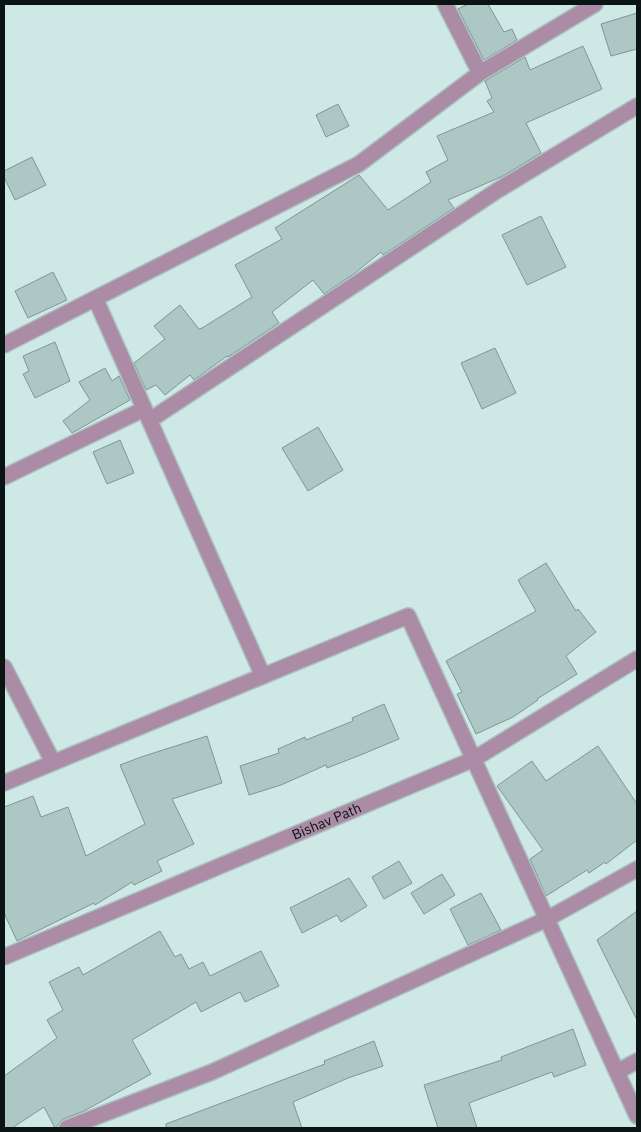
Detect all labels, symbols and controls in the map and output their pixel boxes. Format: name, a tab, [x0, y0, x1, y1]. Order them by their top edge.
street label: Bishav Path	[289, 799, 364, 844]

